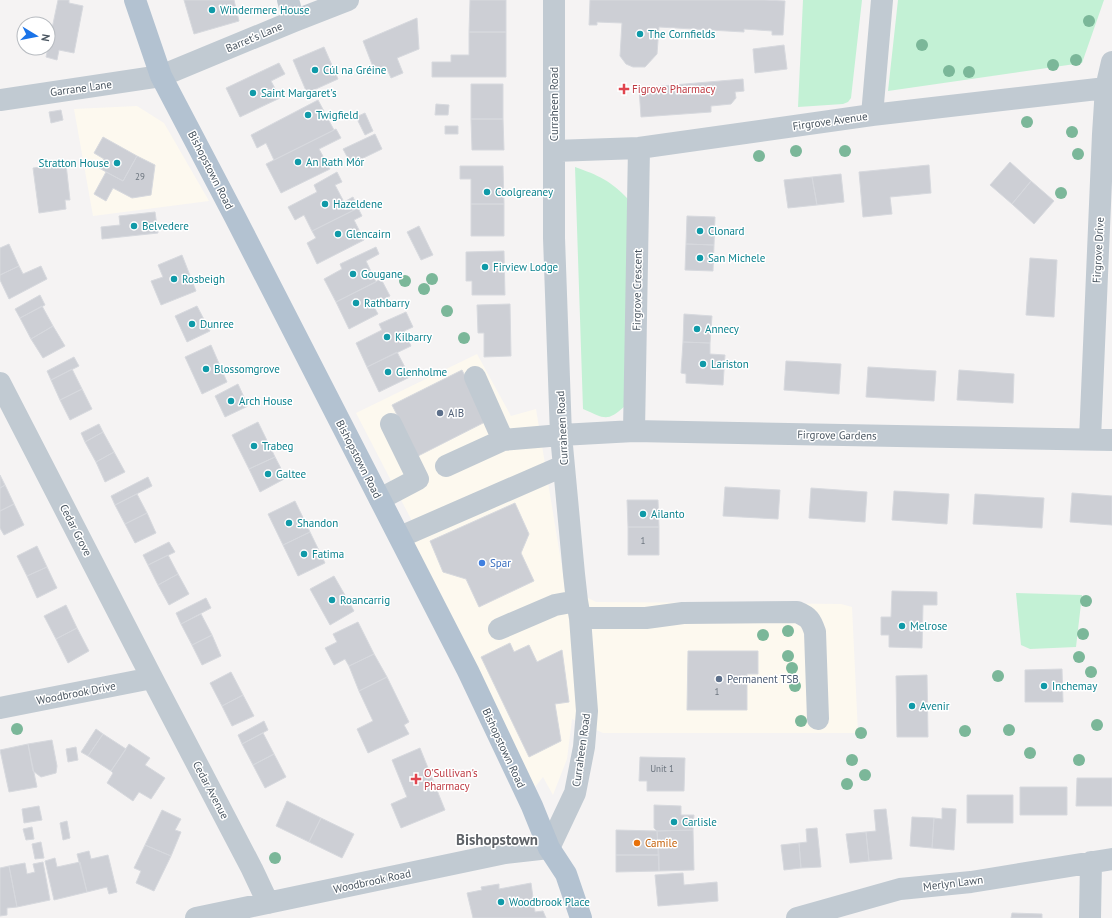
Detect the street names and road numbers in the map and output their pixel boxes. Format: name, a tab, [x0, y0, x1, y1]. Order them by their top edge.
street label: Barret's Lane	[223, 19, 285, 55]
street label: Curraheen Road	[547, 67, 561, 141]
street label: Garrane Lane	[49, 77, 113, 99]
street label: Firgrove Avenue	[792, 109, 869, 133]
street label: Bishopstown Road	[185, 128, 237, 212]
street label: Firgrove Drive	[1089, 216, 1107, 283]
street label: Firgrove Crescent	[629, 249, 645, 331]
street label: Curraheen Road	[553, 390, 571, 465]
street label: Bishopstown Road	[333, 417, 385, 501]
street label: Firgrove Gardens	[797, 427, 877, 443]
street label: Cedar Grove	[57, 502, 95, 559]
street label: Woodbrook Drive	[35, 678, 117, 708]
street label: Bishopstown Road	[479, 706, 529, 790]
street label: Curraheen Road	[569, 712, 593, 788]
street label: Cedar Avenue	[190, 759, 232, 822]
street label: Woodbrook Road	[332, 866, 412, 896]
street label: Merlyn Lawn	[922, 872, 984, 894]

